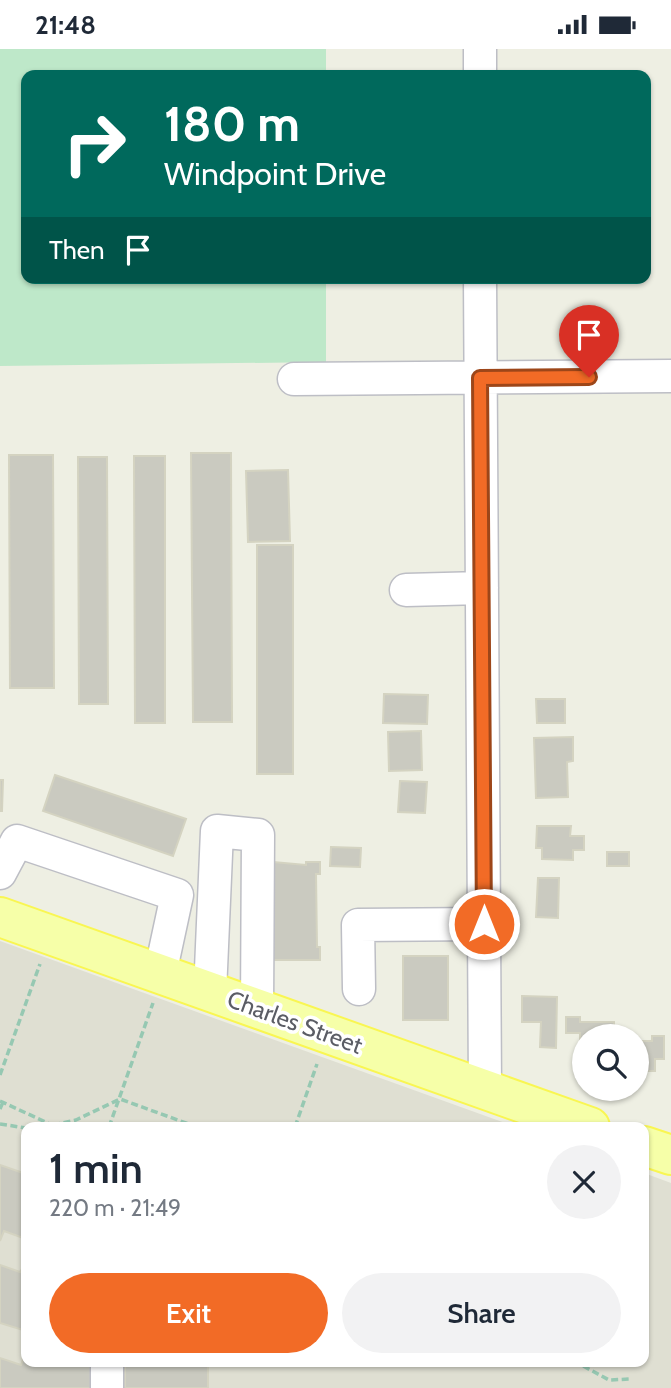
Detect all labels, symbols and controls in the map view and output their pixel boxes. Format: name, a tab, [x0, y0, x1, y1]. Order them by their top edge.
text: 21:48	[35, 9, 96, 41]
text: 180 m	[164, 94, 300, 153]
icon: right	[49, 98, 140, 189]
text: Windpoint Drive	[164, 154, 386, 193]
icon: arrive	[119, 231, 157, 269]
text: Then	[49, 234, 105, 266]
pin	[559, 305, 619, 377]
icon: arrive	[570, 316, 608, 354]
position arrow	[447, 887, 521, 961]
street label: Charles Street	[223, 984, 367, 1060]
map controls	[572, 1024, 649, 1101]
button: search	[572, 1024, 649, 1101]
text: 1 min	[49, 1142, 143, 1194]
button: close	[547, 1145, 621, 1219]
text: 220 m · 21:49	[49, 1194, 181, 1222]
button: Exit	[49, 1273, 328, 1353]
button: Share	[342, 1273, 621, 1353]

